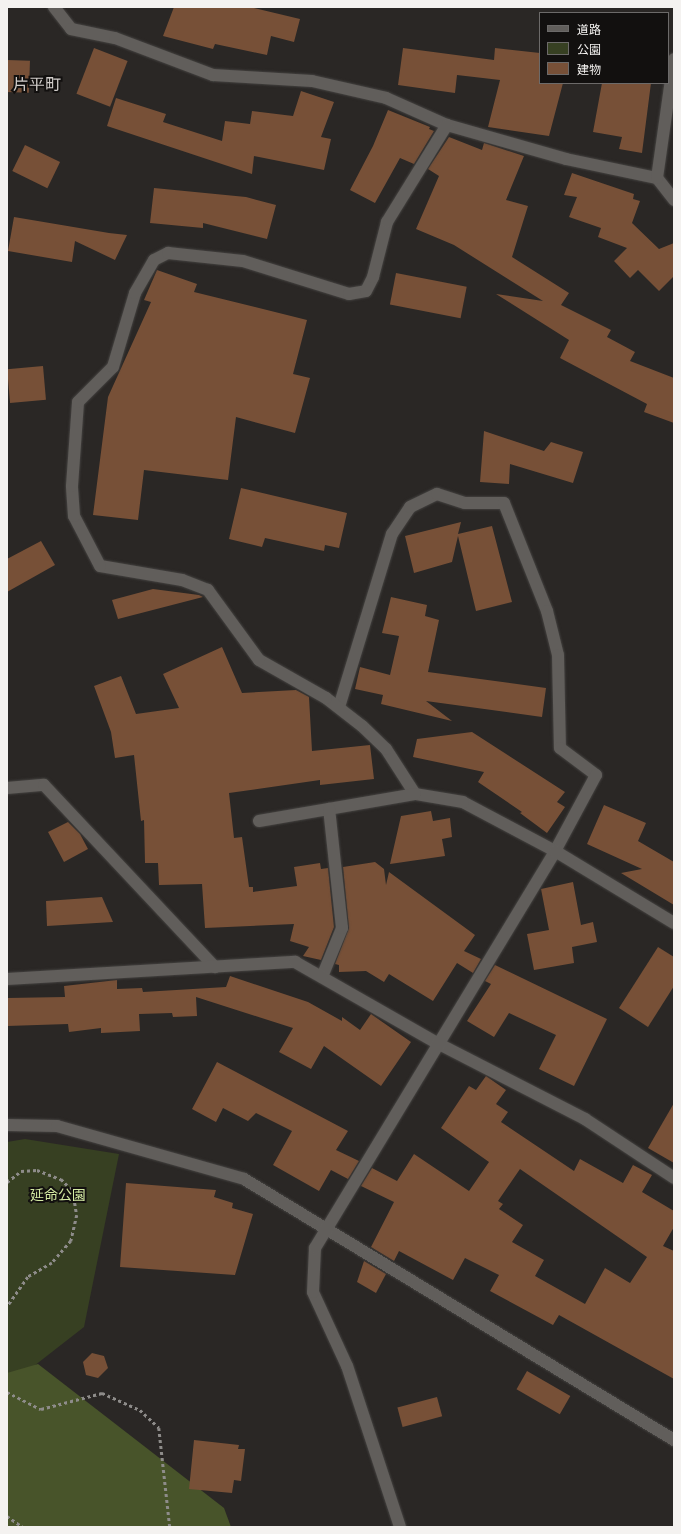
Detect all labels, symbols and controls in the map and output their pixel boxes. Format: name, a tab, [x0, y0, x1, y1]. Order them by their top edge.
legend	[539, 12, 669, 84]
text: 道路	[577, 23, 601, 37]
text: 公園	[577, 43, 601, 57]
text: 建物	[577, 63, 601, 77]
district label: 片平町	[13, 75, 61, 95]
park label: 延命公園	[30, 1188, 86, 1204]

